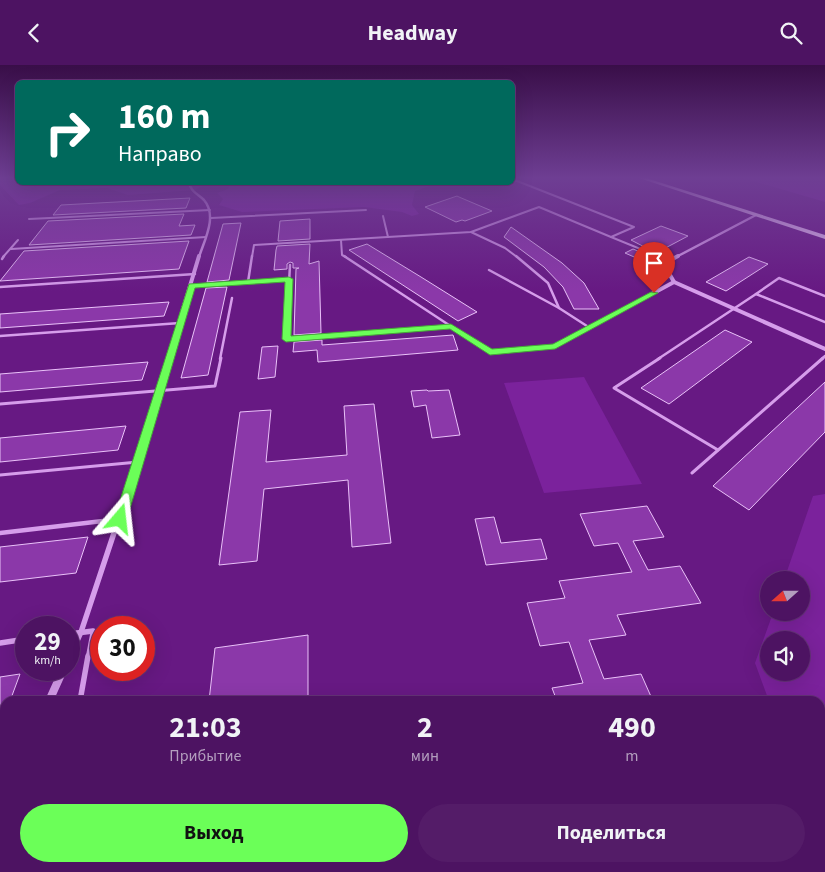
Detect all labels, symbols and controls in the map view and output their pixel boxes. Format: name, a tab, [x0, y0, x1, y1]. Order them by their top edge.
text: Headway	[367, 17, 458, 49]
icon: back	[20, 19, 48, 47]
icon: search	[777, 19, 805, 47]
text: 160 m	[118, 92, 210, 142]
icon: right	[35, 100, 100, 165]
text: Направо	[118, 138, 202, 170]
pin	[633, 242, 675, 293]
icon: arrive	[640, 249, 668, 277]
position arrow	[93, 492, 145, 544]
north arrow	[760, 571, 810, 621]
map controls	[760, 571, 810, 681]
speed limit sign: 30	[90, 616, 155, 681]
text: 29	[34, 624, 61, 660]
button: sound	[760, 631, 810, 681]
text: km/h	[34, 652, 61, 669]
text: 21:03	[169, 706, 242, 749]
text: 2	[417, 706, 433, 749]
text: 490	[608, 706, 656, 749]
text: Прибытие	[169, 745, 241, 767]
text: мин	[411, 745, 439, 767]
text: m	[625, 745, 639, 767]
button: Выход	[20, 804, 408, 862]
button: Поделиться	[418, 804, 805, 862]

